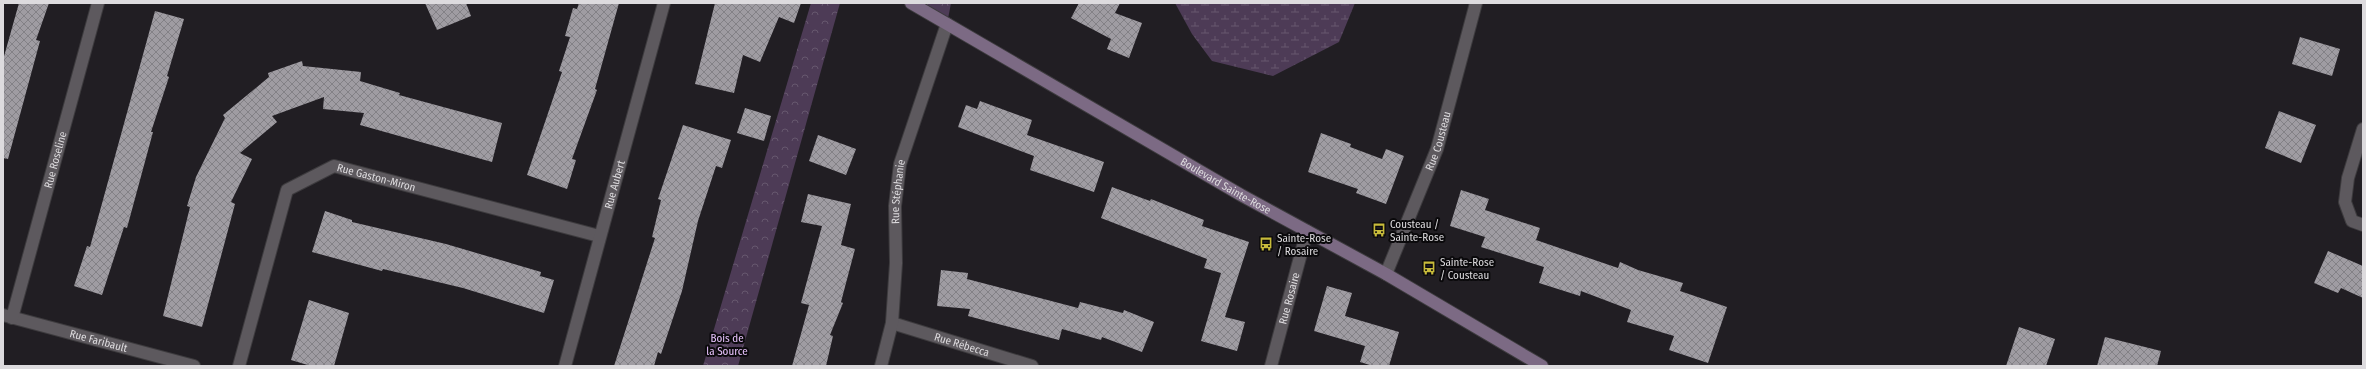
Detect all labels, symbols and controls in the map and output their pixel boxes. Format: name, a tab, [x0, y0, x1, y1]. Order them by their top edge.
street label: Rue Cousteau	[1423, 110, 1454, 173]
street label: Rue Roseline	[42, 130, 70, 190]
street label: Boulevard Sainte-Rose	[1178, 155, 1273, 217]
street label: Rue Aubert	[602, 158, 628, 211]
street label: Rue Stéphanie	[889, 158, 908, 224]
street label: Rue Gaston-Miron	[335, 161, 417, 194]
place label: Cousteau / Sainte-Rose	[1390, 218, 1444, 244]
bus stop icon: Cousteau / Sainte-Rose	[1371, 222, 1387, 238]
place label: Sainte-Rose / Rosaire	[1277, 232, 1331, 258]
bus stop icon: Sainte-Rose / Rosaire	[1258, 236, 1274, 252]
place label: Sainte-Rose / Cousteau	[1440, 256, 1494, 282]
bus stop icon: Sainte-Rose / Cousteau	[1421, 260, 1437, 276]
street label: Rue Rosaire	[1276, 271, 1303, 326]
street label: Rue Faribault	[68, 327, 129, 355]
street label: Rue Rébecca	[933, 330, 991, 359]
park label: Bois de la Source	[706, 332, 748, 358]

